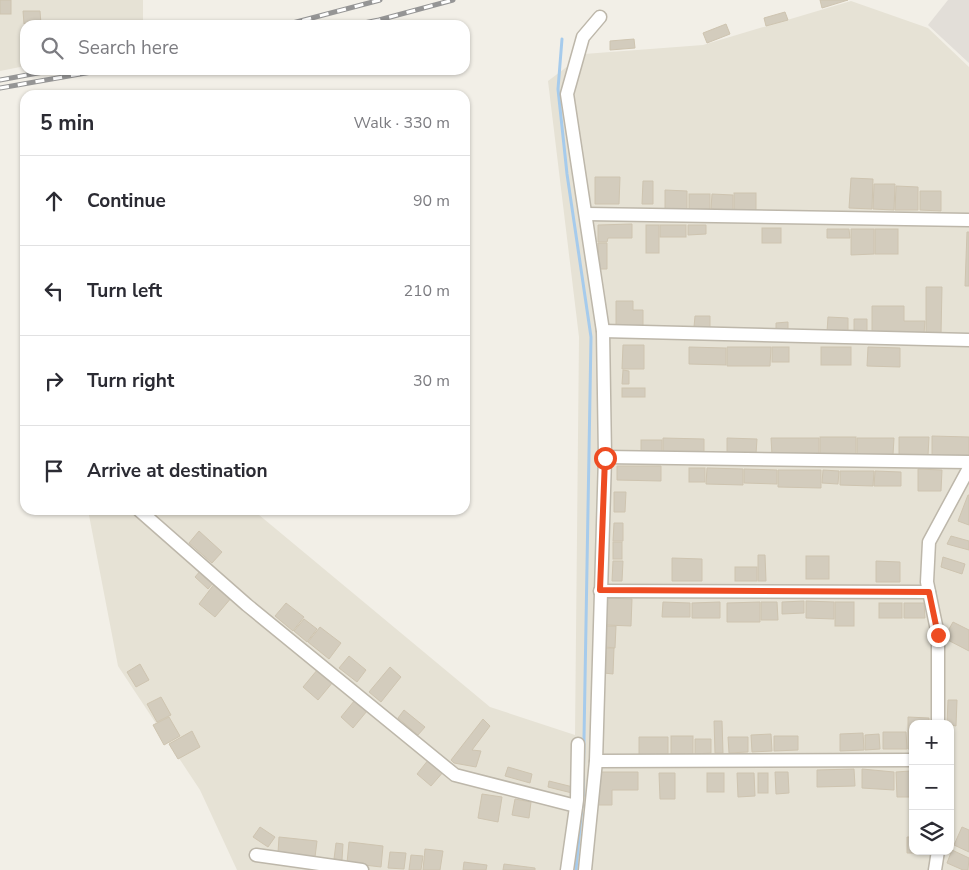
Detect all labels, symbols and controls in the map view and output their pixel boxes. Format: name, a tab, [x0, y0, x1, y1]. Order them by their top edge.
search box	[20, 20, 470, 75]
icon: search	[38, 34, 66, 62]
text: Search here	[78, 35, 179, 61]
text: 5 min	[40, 109, 94, 137]
text: Walk · 330 m	[354, 112, 450, 134]
icon: ahead	[40, 187, 68, 215]
text: Continue	[87, 188, 166, 214]
text: 90 m	[413, 190, 450, 212]
icon: left	[40, 277, 68, 305]
text: Turn left	[87, 278, 162, 304]
text: 210 m	[403, 280, 450, 302]
icon: right	[40, 367, 68, 395]
text: Turn right	[87, 368, 174, 394]
text: 30 m	[413, 370, 450, 392]
route start	[594, 447, 617, 470]
icon: arrive	[40, 457, 68, 485]
text: Arrive at destination	[87, 458, 268, 484]
route end	[927, 624, 950, 647]
map controls	[909, 720, 954, 855]
button: +	[909, 720, 954, 765]
button: −	[909, 765, 954, 810]
button: layers	[909, 810, 954, 855]

